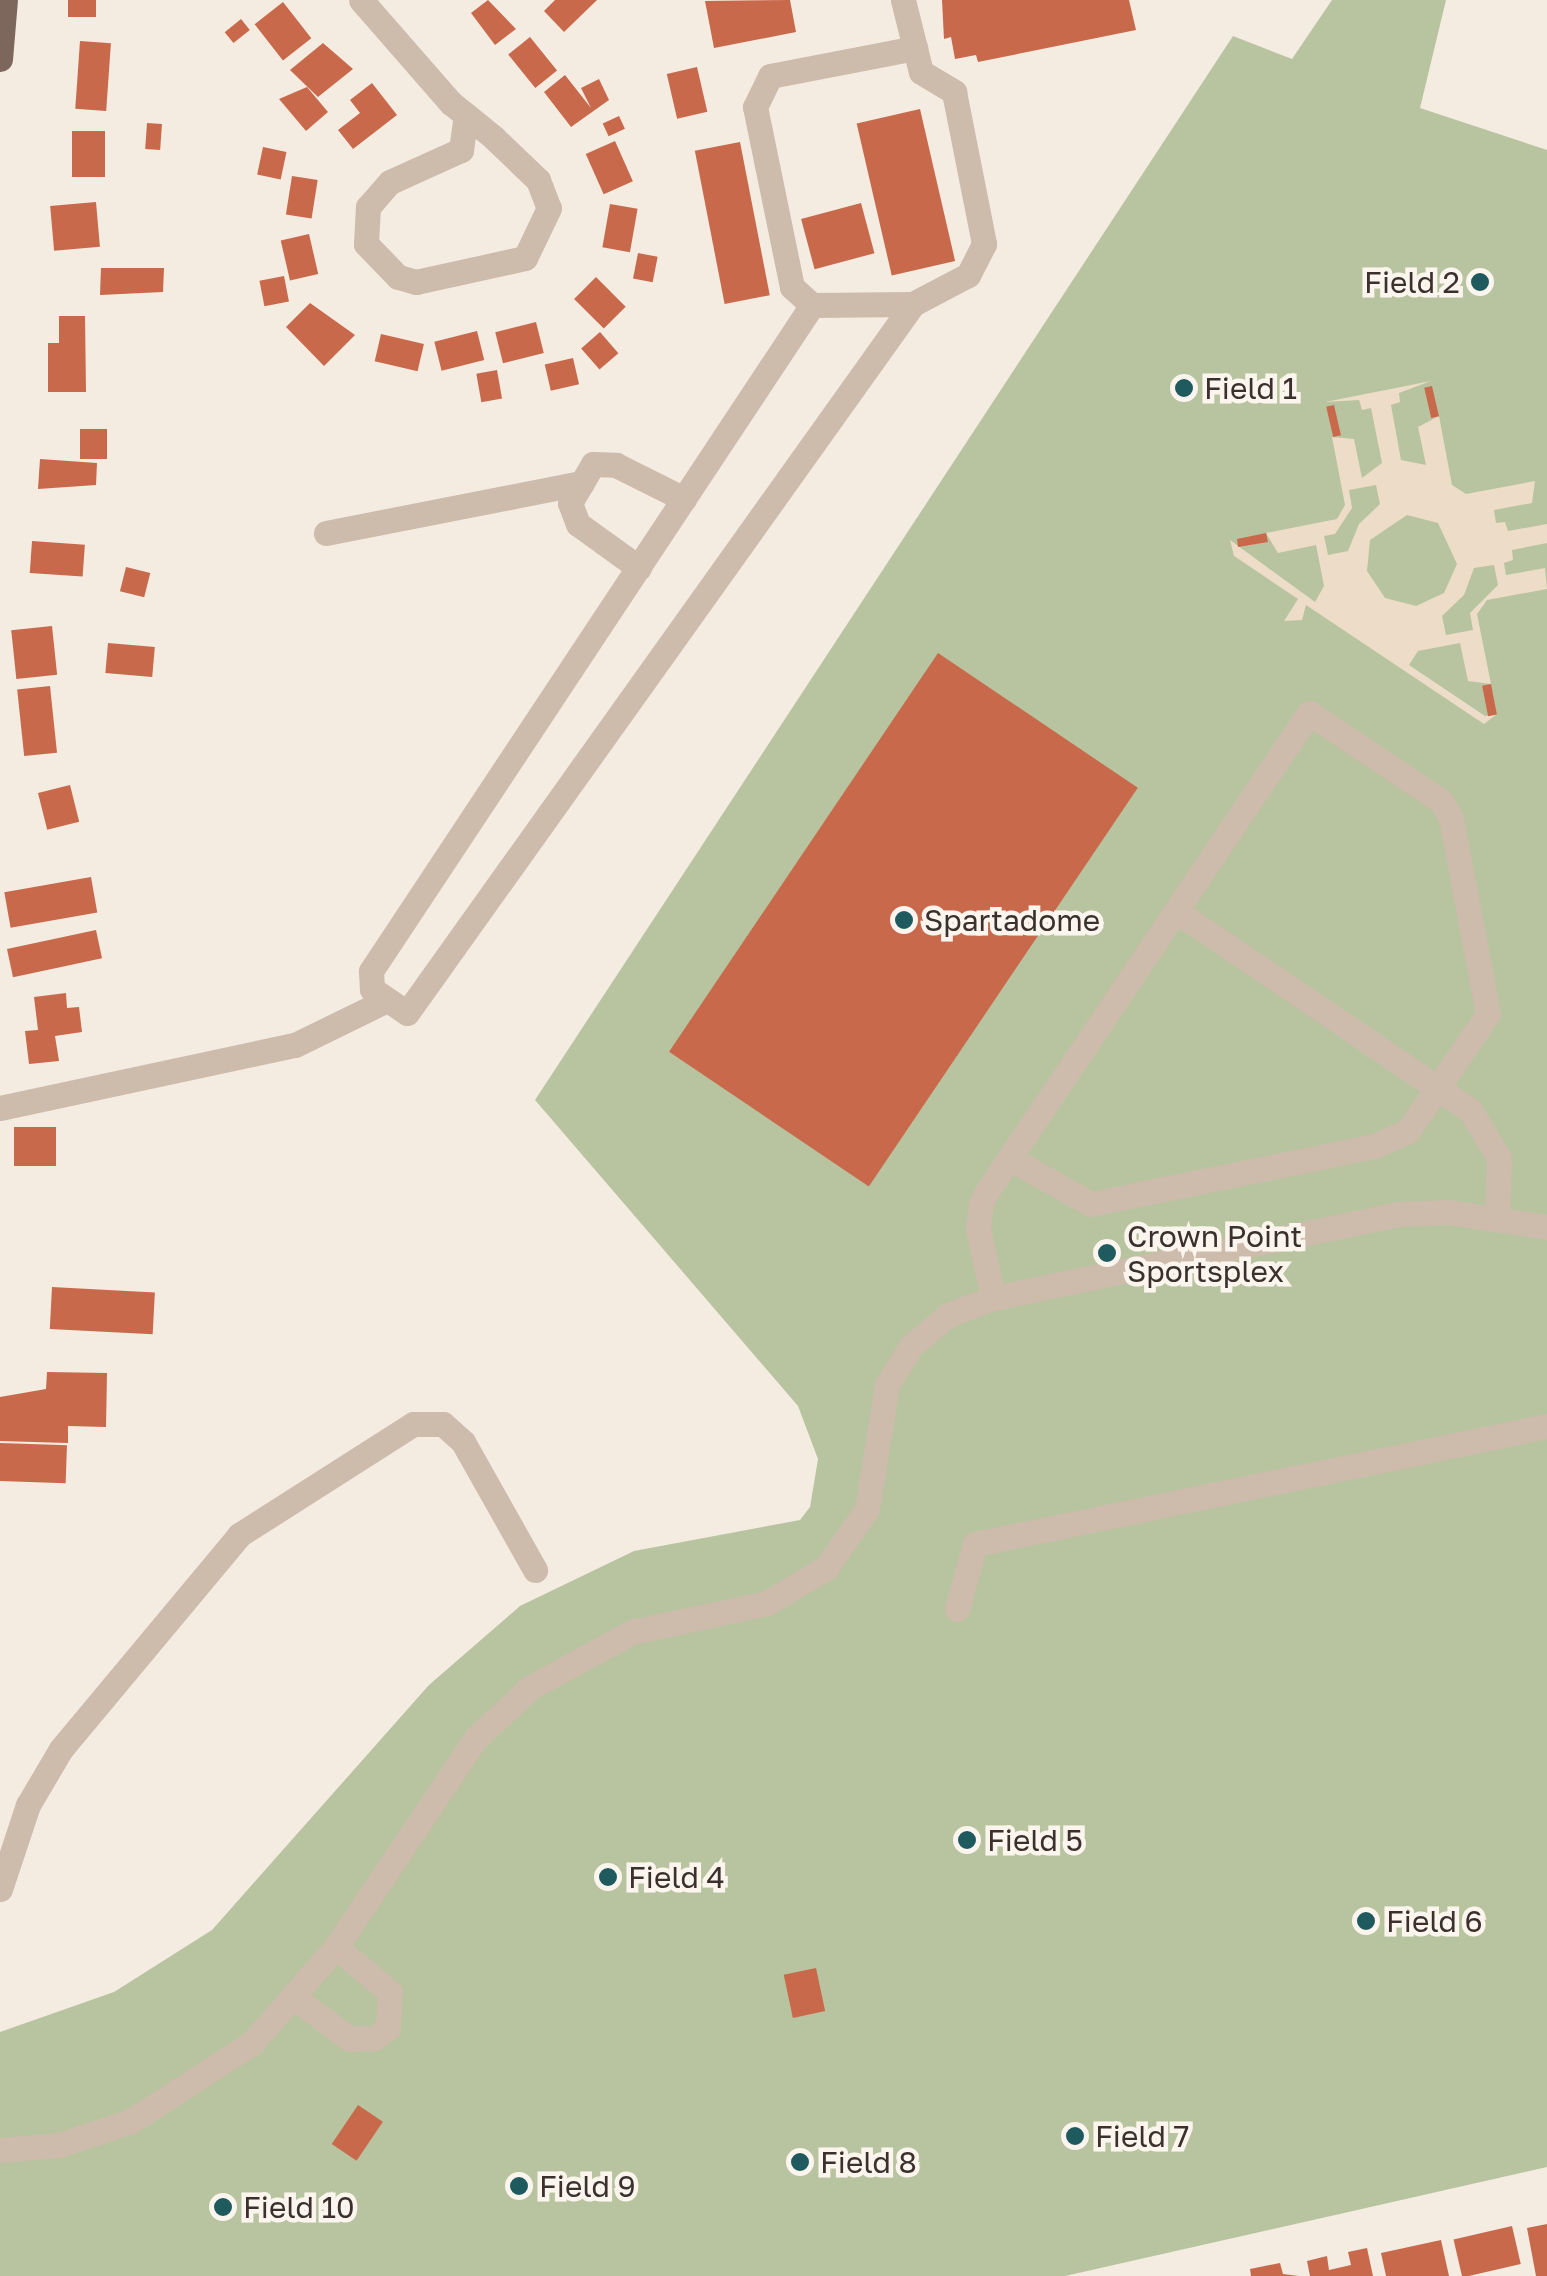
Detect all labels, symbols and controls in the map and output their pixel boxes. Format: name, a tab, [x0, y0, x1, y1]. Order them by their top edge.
place label: Field 2	[1364, 264, 1460, 300]
marker: Field 2	[1469, 271, 1491, 293]
place label: Field 1	[1204, 370, 1297, 406]
marker: Field 1	[1173, 377, 1195, 399]
place label: Spartadome	[924, 902, 1100, 938]
marker: Spartadome	[893, 909, 915, 931]
place label: Crown Point Sportsplex	[1127, 1218, 1302, 1288]
marker: Crown Point Sportsplex	[1096, 1242, 1118, 1264]
place label: Field 5	[987, 1822, 1083, 1858]
marker: Field 5	[956, 1829, 978, 1851]
place label: Field 4	[628, 1859, 725, 1895]
marker: Field 4	[597, 1866, 619, 1888]
place label: Field 6	[1386, 1903, 1483, 1939]
marker: Field 6	[1355, 1910, 1377, 1932]
place label: Field 7	[1095, 2118, 1189, 2154]
marker: Field 7	[1064, 2125, 1086, 2147]
place label: Field 8	[820, 2144, 917, 2180]
marker: Field 8	[789, 2151, 811, 2173]
place label: Field 9	[539, 2168, 636, 2204]
marker: Field 9	[508, 2175, 530, 2197]
place label: Field 10	[243, 2189, 355, 2225]
marker: Field 10	[212, 2196, 234, 2218]

